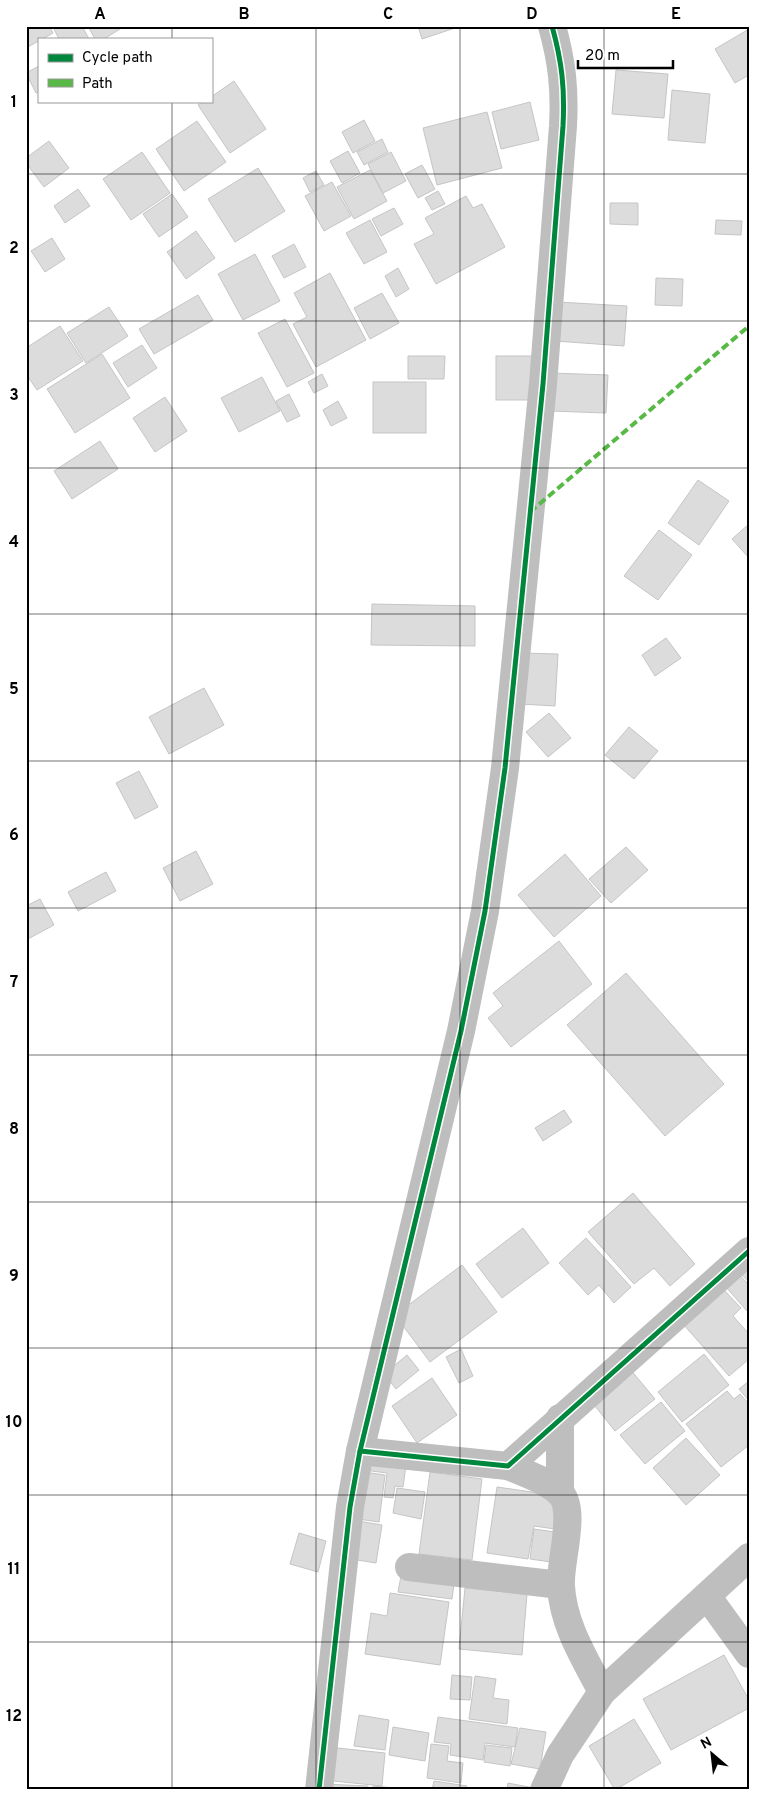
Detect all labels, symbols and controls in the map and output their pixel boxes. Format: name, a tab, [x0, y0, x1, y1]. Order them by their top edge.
text: A	[94, 5, 106, 25]
text: B	[238, 5, 250, 25]
text: C	[383, 5, 393, 25]
text: D	[526, 5, 538, 25]
text: E	[671, 5, 681, 25]
legend	[38, 38, 212, 102]
scale bar	[578, 38, 672, 70]
text: 20 m	[585, 47, 620, 66]
text: Cycle path	[82, 49, 153, 68]
text: Path	[82, 75, 113, 94]
text: 1	[11, 93, 17, 113]
text: 2	[9, 239, 19, 259]
text: 3	[9, 386, 19, 406]
text: 4	[9, 533, 19, 553]
text: 5	[9, 680, 19, 700]
text: 6	[9, 826, 19, 846]
text: 7	[10, 973, 18, 993]
text: 8	[9, 1120, 19, 1140]
text: 9	[9, 1267, 19, 1287]
text: 10	[6, 1413, 22, 1433]
text: 11	[8, 1560, 20, 1580]
text: 12	[6, 1707, 22, 1727]
north arrow	[688, 1728, 738, 1778]
text: N	[698, 1734, 715, 1754]

